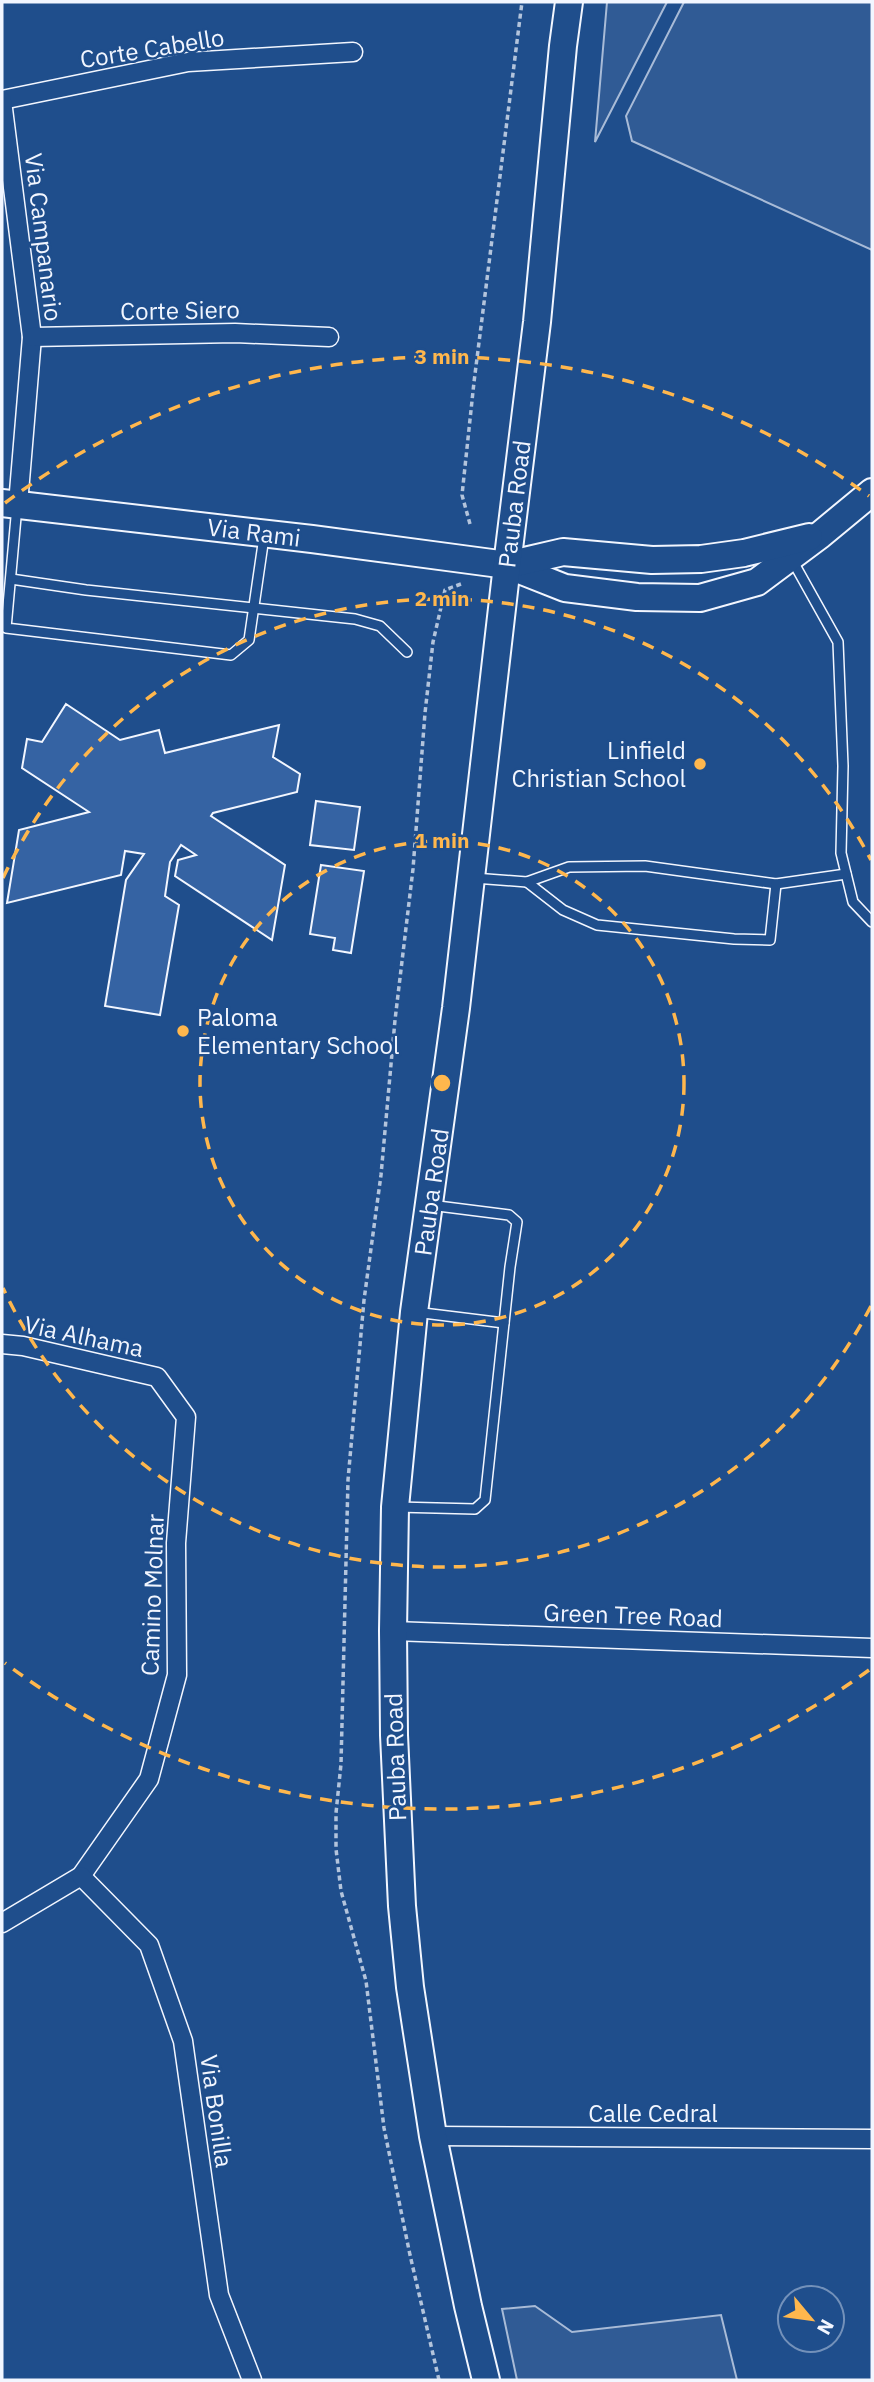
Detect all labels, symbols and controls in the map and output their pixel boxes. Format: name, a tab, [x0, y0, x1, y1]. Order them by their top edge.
street label: Corte Cabello	[78, 21, 226, 75]
street label: Via Campanario	[18, 151, 70, 323]
street label: Corte Siero	[120, 293, 240, 327]
text: 3 min	[415, 342, 469, 370]
street label: Pauba Road	[490, 438, 538, 570]
street label: Via Rami	[205, 510, 303, 554]
text: 2 min	[415, 584, 469, 612]
place label: Linfield Christian School	[512, 734, 686, 794]
marker: Linfield Christian School	[692, 756, 708, 772]
text: 1 min	[415, 826, 469, 854]
place label: Paloma Elementary School	[197, 1001, 399, 1061]
marker: Paloma Elementary School	[175, 1023, 191, 1039]
centre of rings	[430, 1071, 454, 1095]
street label: Pauba Road	[406, 1126, 456, 1258]
street label: Via Alhama	[21, 1308, 147, 1364]
street label: Camino Molnar	[133, 1513, 171, 1677]
street label: Green Tree Road	[543, 1596, 723, 1634]
street label: Pauba Road	[377, 1692, 413, 1822]
street label: Via Bonilla	[193, 2053, 241, 2170]
street label: Calle Cedral	[588, 2097, 718, 2129]
north arrow	[776, 2284, 846, 2354]
text: N	[812, 2315, 840, 2339]

